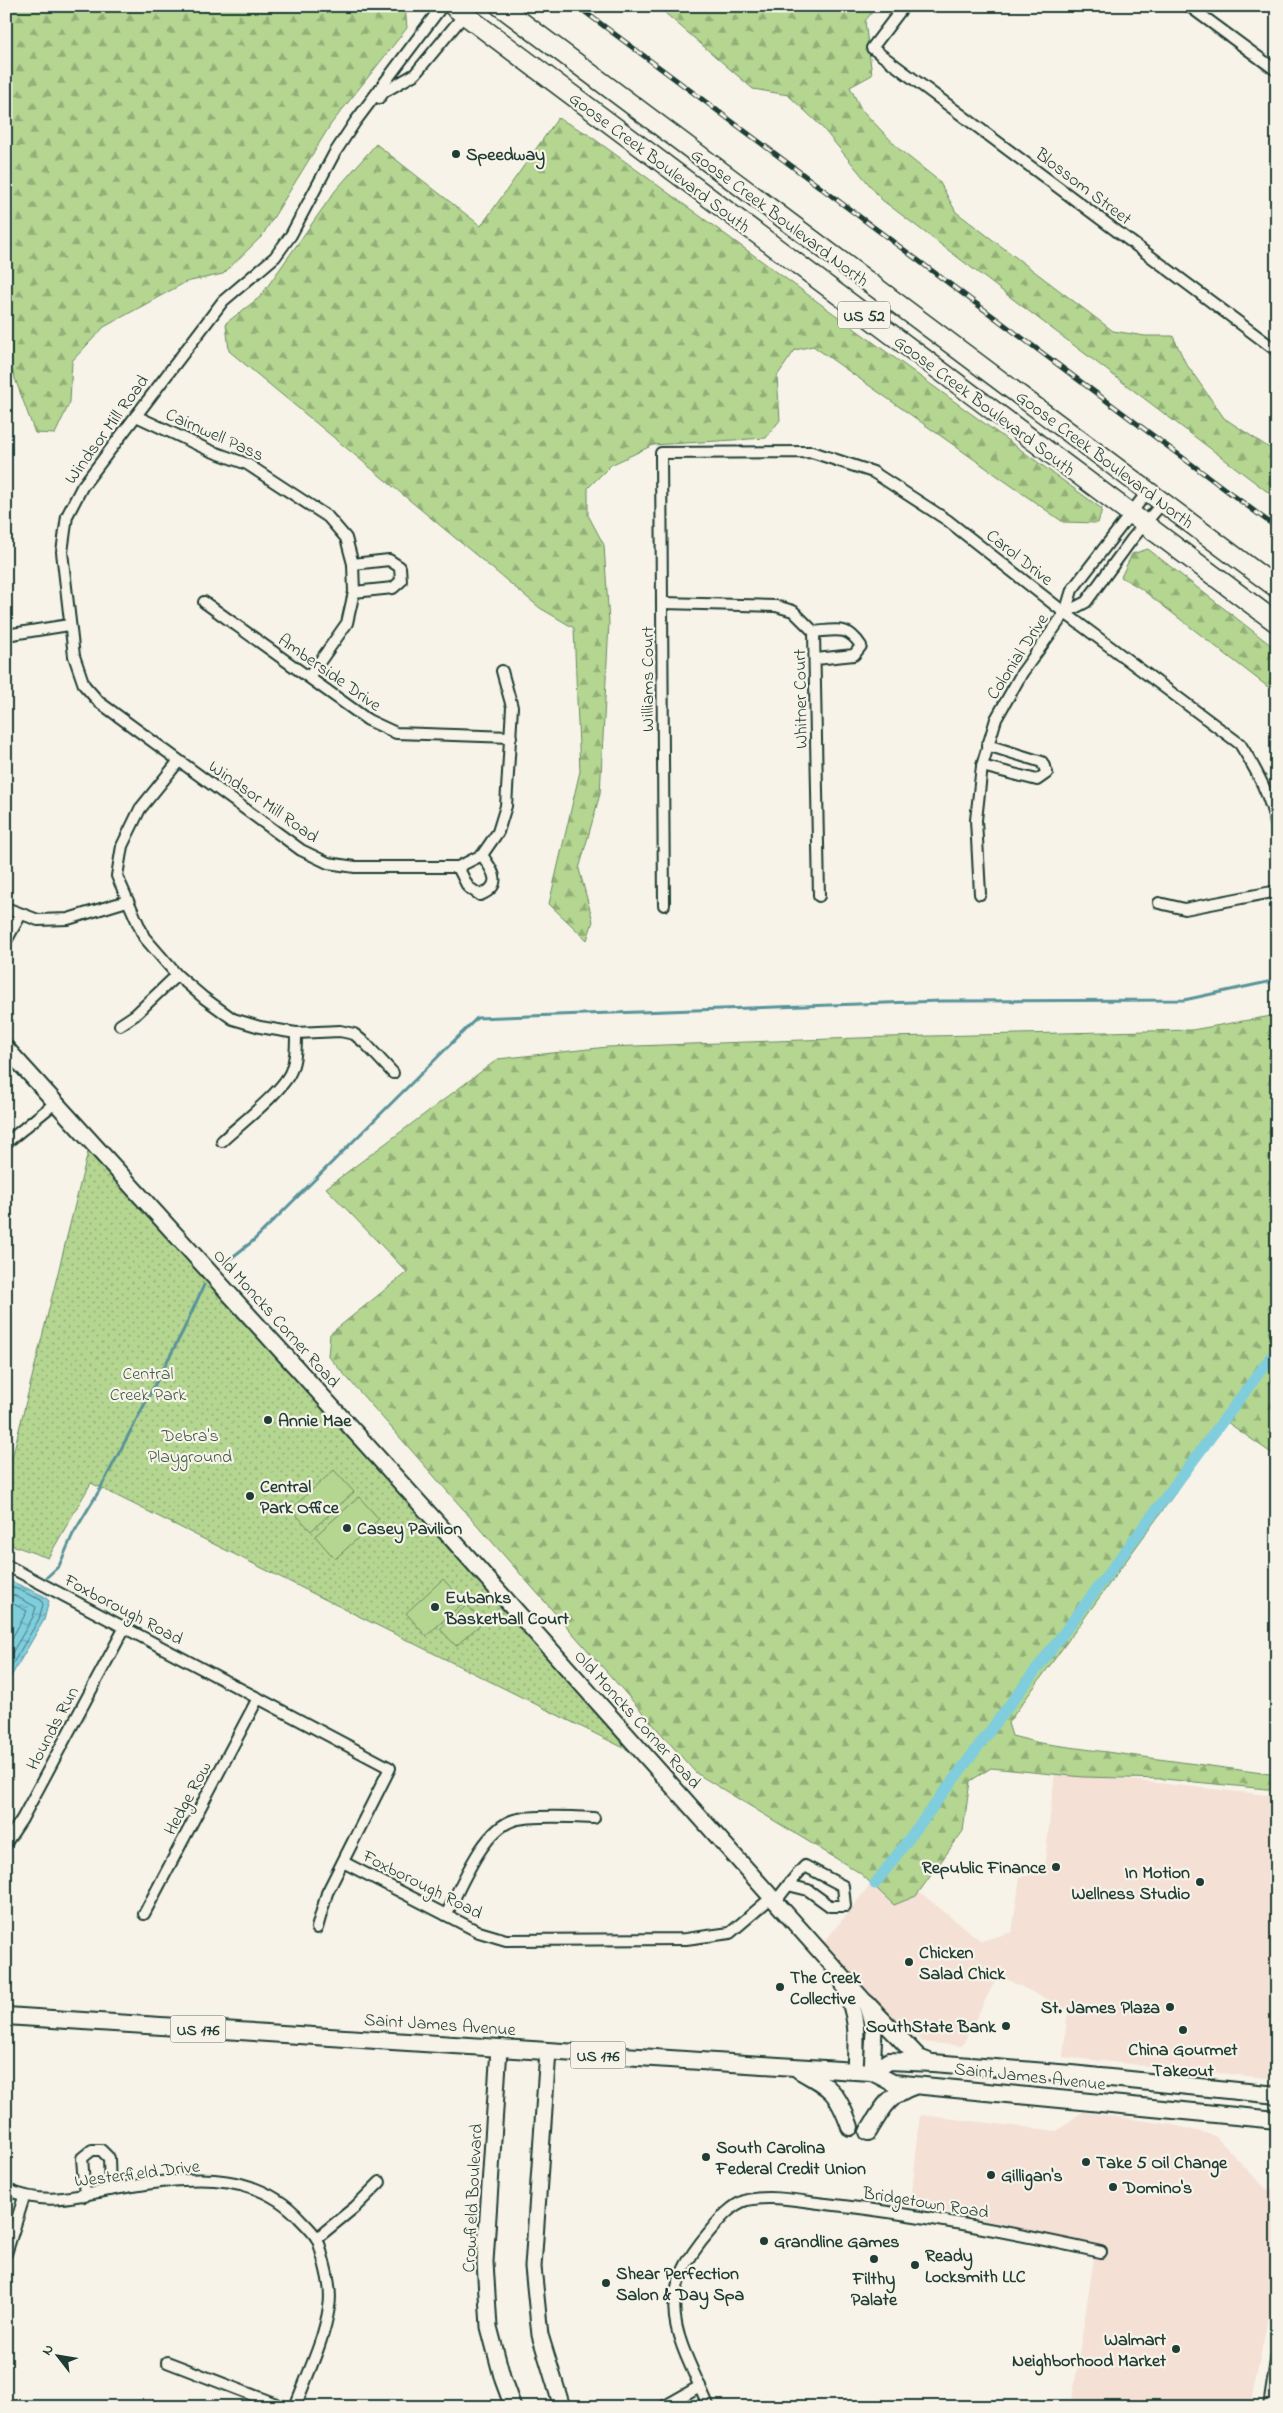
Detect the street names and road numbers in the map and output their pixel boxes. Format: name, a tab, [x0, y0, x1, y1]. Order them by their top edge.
street label: Goose Creek Boulevard South	[563, 87, 755, 241]
street label: Blossom Street	[1028, 142, 1137, 233]
street label: Goose Creek Boulevard North	[684, 143, 873, 294]
road number: US 52	[838, 302, 890, 328]
street label: Goose Creek Boulevard South	[888, 330, 1080, 484]
street label: Windsor Mill Road	[59, 370, 156, 490]
street label: Goose Creek Boulevard North	[1009, 385, 1198, 536]
street label: Cairnwell Pass	[161, 403, 267, 469]
street label: Carol Drive	[980, 524, 1059, 594]
street label: Colonial Drive	[981, 608, 1057, 705]
street label: Williams Court	[636, 626, 662, 732]
street label: Amberside Drive	[272, 628, 387, 719]
street label: Whitner Court	[788, 649, 816, 749]
street label: Windsor Mill Road	[202, 755, 323, 850]
street label: Old Moncks Corner Road	[206, 1244, 345, 1395]
street label: Foxborough Road	[58, 1568, 187, 1654]
street label: Old Moncks Corner Road	[567, 1645, 706, 1796]
street label: Hounds Run	[21, 1682, 87, 1776]
street label: Hedge Row	[158, 1757, 220, 1841]
street label: Foxborough Road	[356, 1844, 486, 1928]
street label: Saint James Avenue	[363, 2008, 517, 2044]
road number: US 176	[170, 2016, 226, 2042]
road number: US 176	[570, 2042, 626, 2068]
street label: Saint James Avenue	[953, 2057, 1108, 2099]
street label: Crowfield Boulevard	[457, 2123, 491, 2273]
street label: Westerfield Drive	[73, 2154, 202, 2196]
street label: Bridgetown Road	[860, 2181, 990, 2228]

